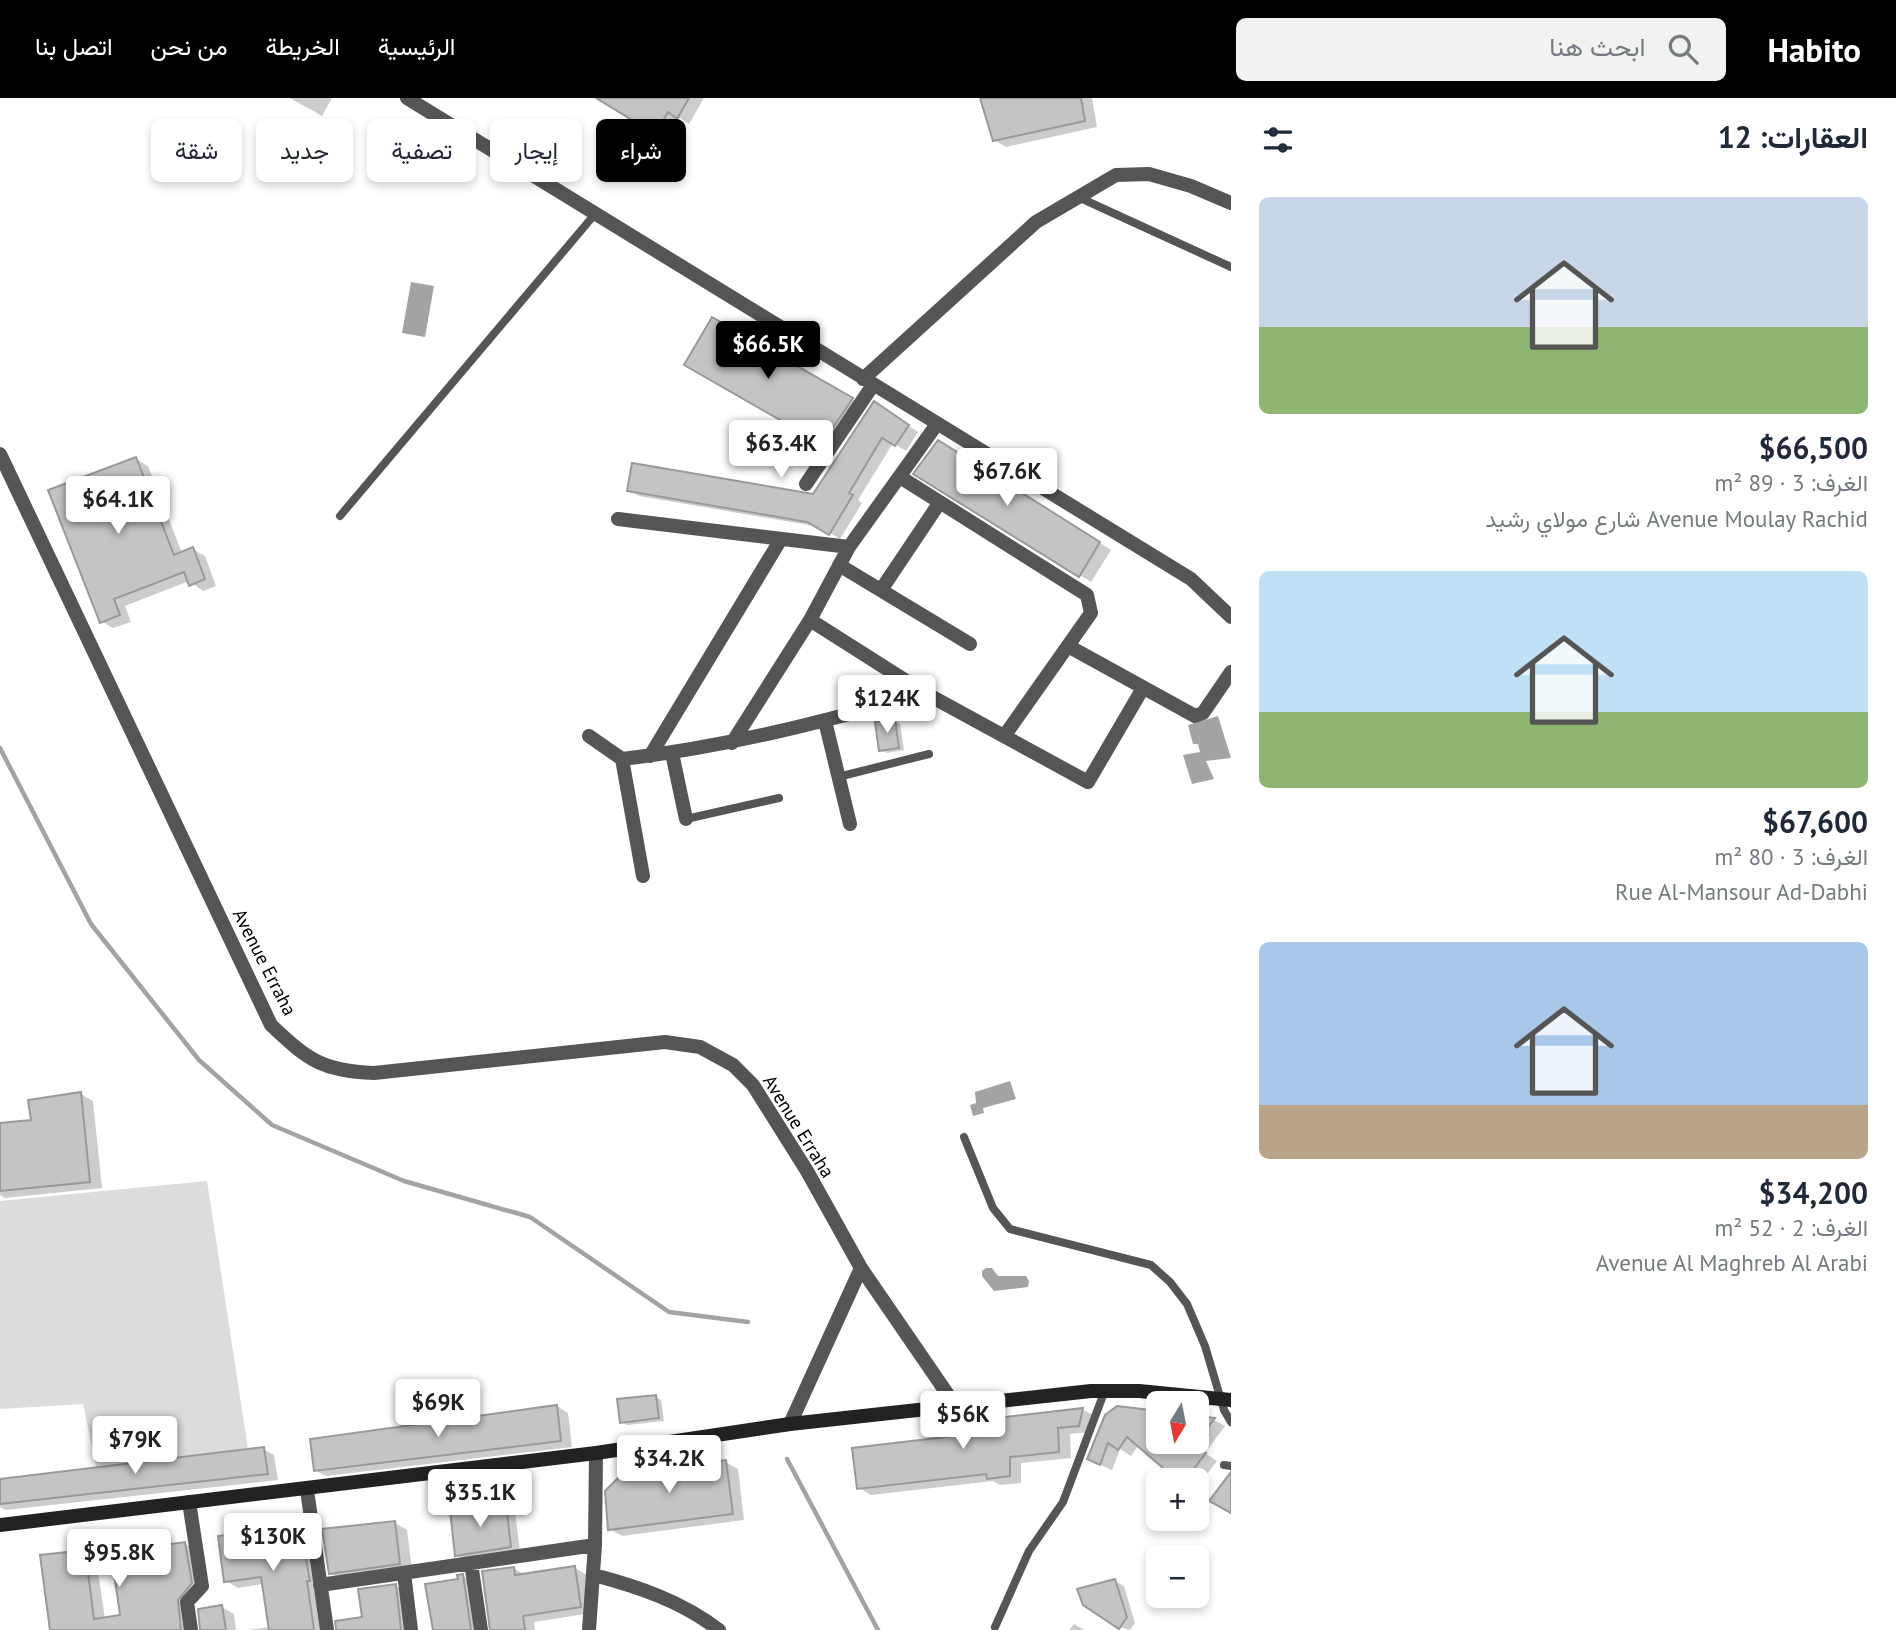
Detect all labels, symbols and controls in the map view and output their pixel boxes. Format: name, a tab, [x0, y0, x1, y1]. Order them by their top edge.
search box	[1236, 18, 1726, 81]
text: Habito	[1768, 28, 1861, 71]
text: ابحث هنا	[1549, 30, 1646, 63]
icon: search	[1664, 30, 1702, 68]
text: اتصل بنا	[35, 31, 113, 62]
text: من نحن	[151, 31, 228, 62]
text: الخريطة	[266, 31, 340, 62]
text: الرئيسية	[378, 31, 455, 62]
text: العقارات: 12	[1718, 117, 1868, 156]
chip: شقة	[151, 119, 242, 182]
chip: جديد	[256, 119, 353, 182]
chip: تصفية	[367, 119, 476, 182]
chip: إيجار	[490, 119, 582, 182]
chip: شراء	[596, 119, 686, 182]
icon: filters	[1259, 121, 1297, 159]
icon: home	[1501, 242, 1627, 368]
pin: $66.5K	[711, 322, 825, 381]
text: $66.5K	[732, 329, 804, 358]
pin: $63.4K	[724, 420, 838, 480]
text: $63.4K	[745, 428, 817, 457]
text: $66,500	[1758, 428, 1868, 467]
pin: $67.6K	[950, 448, 1064, 508]
text: $67.6K	[972, 456, 1042, 485]
text: الغرف: 3 · 89 m²	[1714, 468, 1868, 497]
pin: $64.1K	[61, 476, 175, 536]
text: $64.1K	[82, 484, 154, 513]
text: Avenue Moulay Rachid شارع مولاي رشيد	[1485, 504, 1868, 533]
icon: home	[1501, 617, 1627, 743]
pin: $124K	[838, 676, 936, 735]
text: $124K	[854, 683, 920, 712]
text: $67,600	[1762, 802, 1868, 841]
text: الغرف: 3 · 80 m²	[1714, 842, 1868, 871]
text: Rue Al-Mansour Ad-Dabhi	[1615, 877, 1868, 906]
street label: Avenue Erraha	[228, 905, 302, 1019]
icon: home	[1501, 988, 1627, 1114]
street label: Avenue Erraha	[758, 1070, 840, 1182]
text: $34,200	[1758, 1173, 1868, 1212]
text: الغرف: 2 · 52 m²	[1714, 1213, 1868, 1242]
text: Avenue Al Maghreb Al Arabi	[1596, 1248, 1868, 1277]
pin: $69K	[397, 1380, 479, 1439]
text: $69K	[411, 1387, 465, 1416]
north arrow	[1146, 1391, 1209, 1454]
map controls	[1146, 1391, 1209, 1608]
pin: $56K	[922, 1392, 1004, 1451]
text: $56K	[936, 1399, 990, 1428]
pin: $79K	[94, 1416, 176, 1476]
text: $79K	[108, 1424, 162, 1453]
pin: $34.2K	[612, 1436, 726, 1495]
text: $34.2K	[633, 1443, 705, 1472]
button: +	[1146, 1468, 1209, 1531]
pin: $35.1K	[423, 1470, 537, 1529]
text: $35.1K	[444, 1477, 516, 1506]
pin: $130K	[224, 1514, 322, 1573]
text: $130K	[240, 1521, 306, 1550]
pin: $95.8K	[62, 1530, 176, 1589]
text: $95.8K	[83, 1537, 155, 1566]
button: −	[1146, 1545, 1209, 1608]

